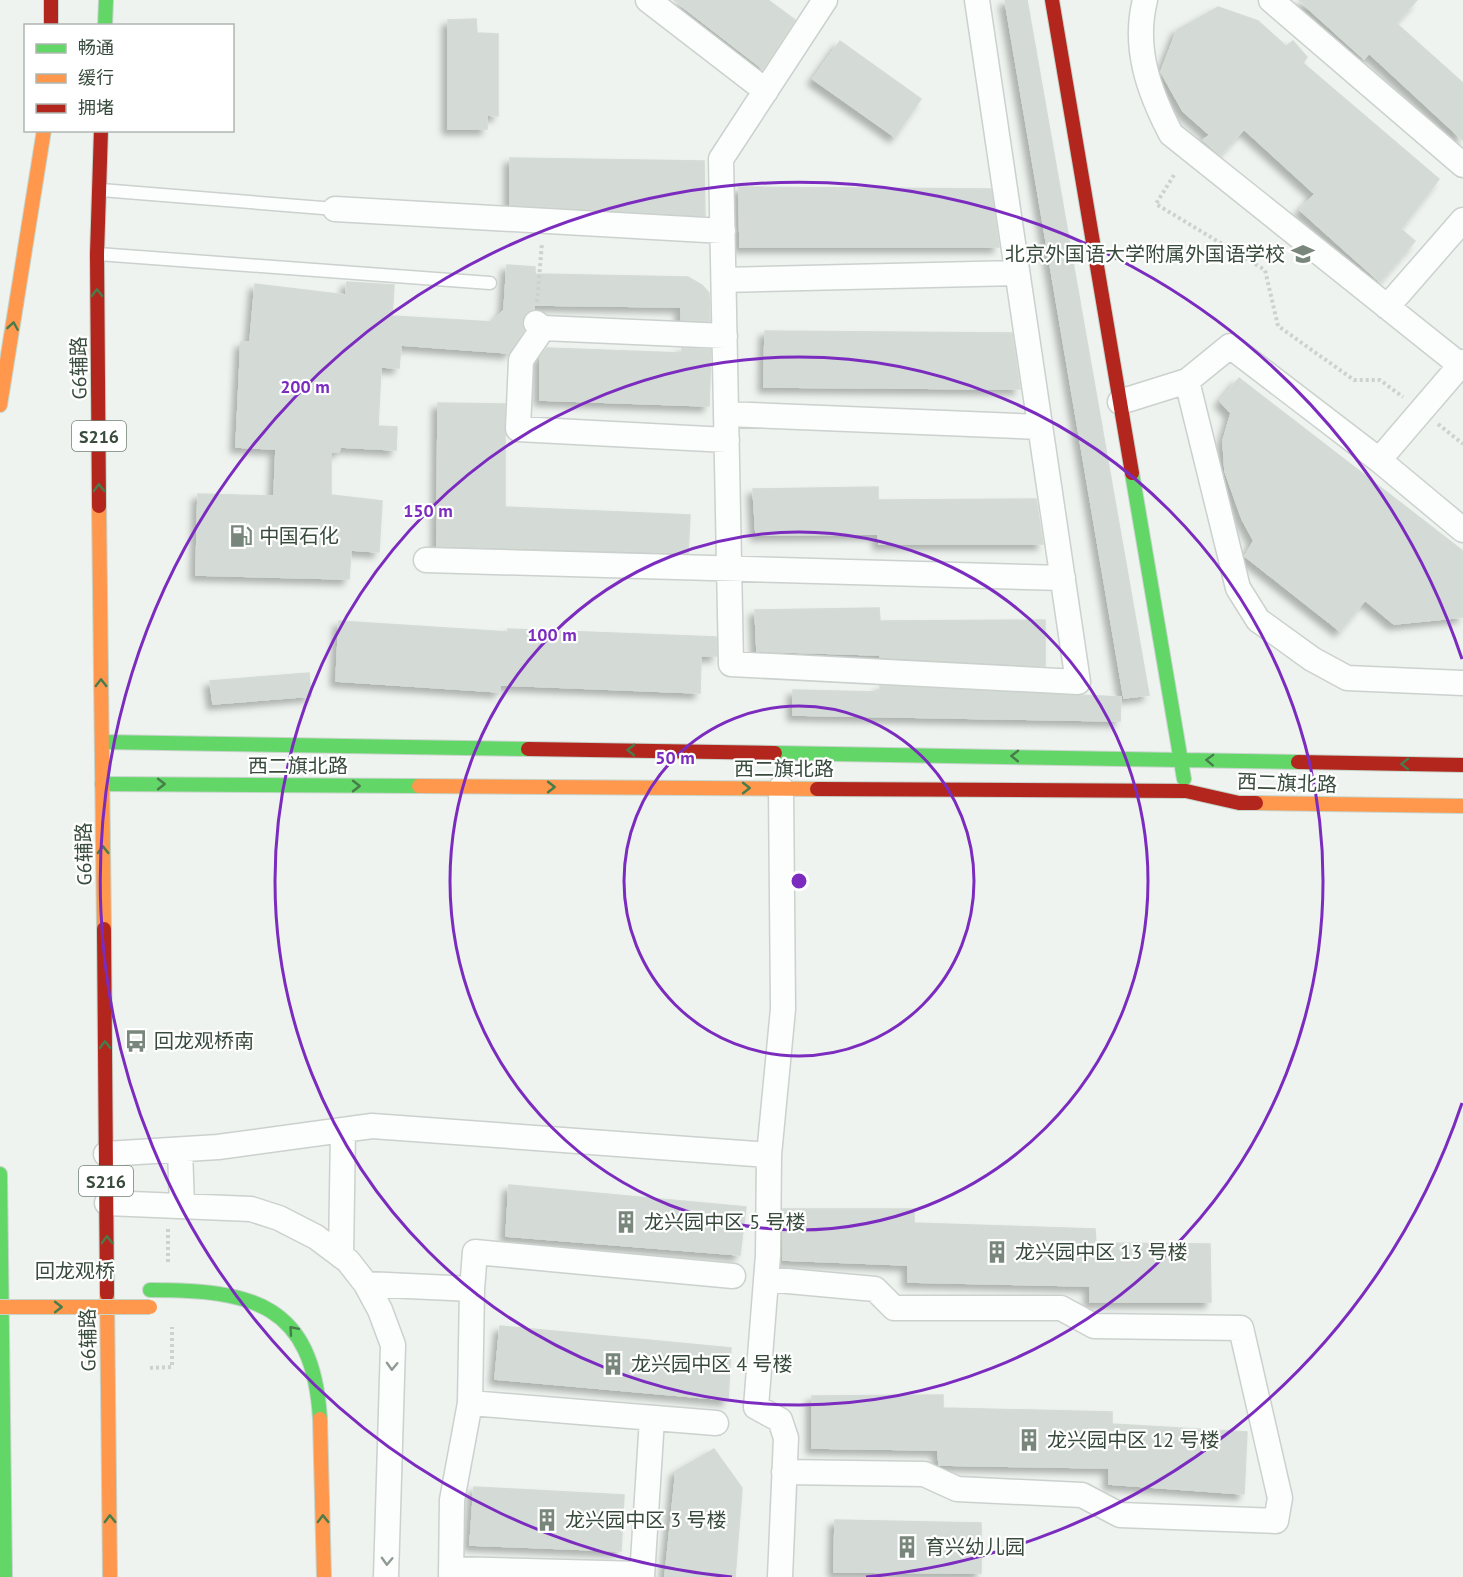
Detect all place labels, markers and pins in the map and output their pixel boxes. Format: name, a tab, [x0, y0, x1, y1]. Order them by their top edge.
place label: 北京外国语大学附属外国语学校	[1005, 241, 1285, 267]
school or university icon: 北京外国语大学附属外国语学校	[1290, 241, 1316, 267]
fuel station icon: 中国石化	[228, 523, 254, 549]
place label: 中国石化	[259, 523, 339, 549]
centre of rings	[789, 871, 809, 891]
bus stop icon: 回龙观桥南	[123, 1028, 149, 1054]
place label: 回龙观桥南	[154, 1028, 254, 1054]
building icon: 龙兴园中区 5 号楼	[613, 1209, 639, 1235]
place label: 龙兴园中区 5 号楼	[644, 1209, 806, 1235]
building icon: 龙兴园中区 13 号楼	[984, 1239, 1010, 1265]
place label: 龙兴园中区 13 号楼	[1015, 1239, 1187, 1265]
building icon: 龙兴园中区 4 号楼	[600, 1351, 626, 1377]
place label: 龙兴园中区 4 号楼	[631, 1351, 793, 1377]
building icon: 龙兴园中区 12 号楼	[1016, 1427, 1042, 1453]
place label: 龙兴园中区 12 号楼	[1047, 1427, 1219, 1453]
building icon: 龙兴园中区 3 号楼	[534, 1507, 560, 1533]
place label: 龙兴园中区 3 号楼	[565, 1507, 727, 1533]
building icon: 育兴幼儿园	[894, 1534, 920, 1560]
place label: 育兴幼儿园	[925, 1534, 1025, 1560]

